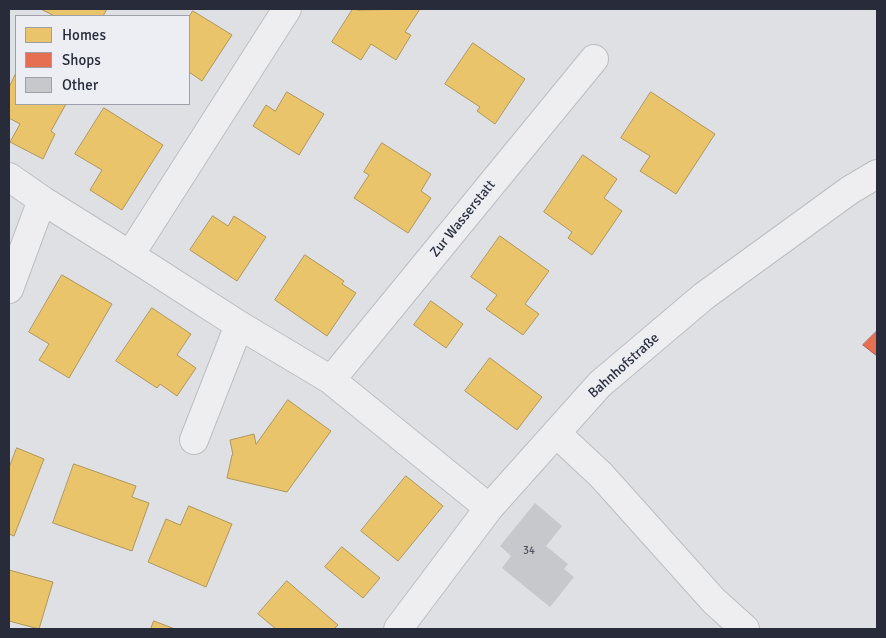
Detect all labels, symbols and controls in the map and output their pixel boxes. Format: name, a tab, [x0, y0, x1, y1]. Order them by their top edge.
legend	[15, 15, 190, 105]
text: Homes	[62, 26, 106, 44]
text: Shops	[62, 51, 101, 69]
text: Other	[62, 76, 98, 94]
street label: Zur Wasserstatt	[427, 177, 499, 261]
street label: Bahnhofstraße	[585, 330, 663, 402]
house number: 34	[523, 544, 535, 558]

